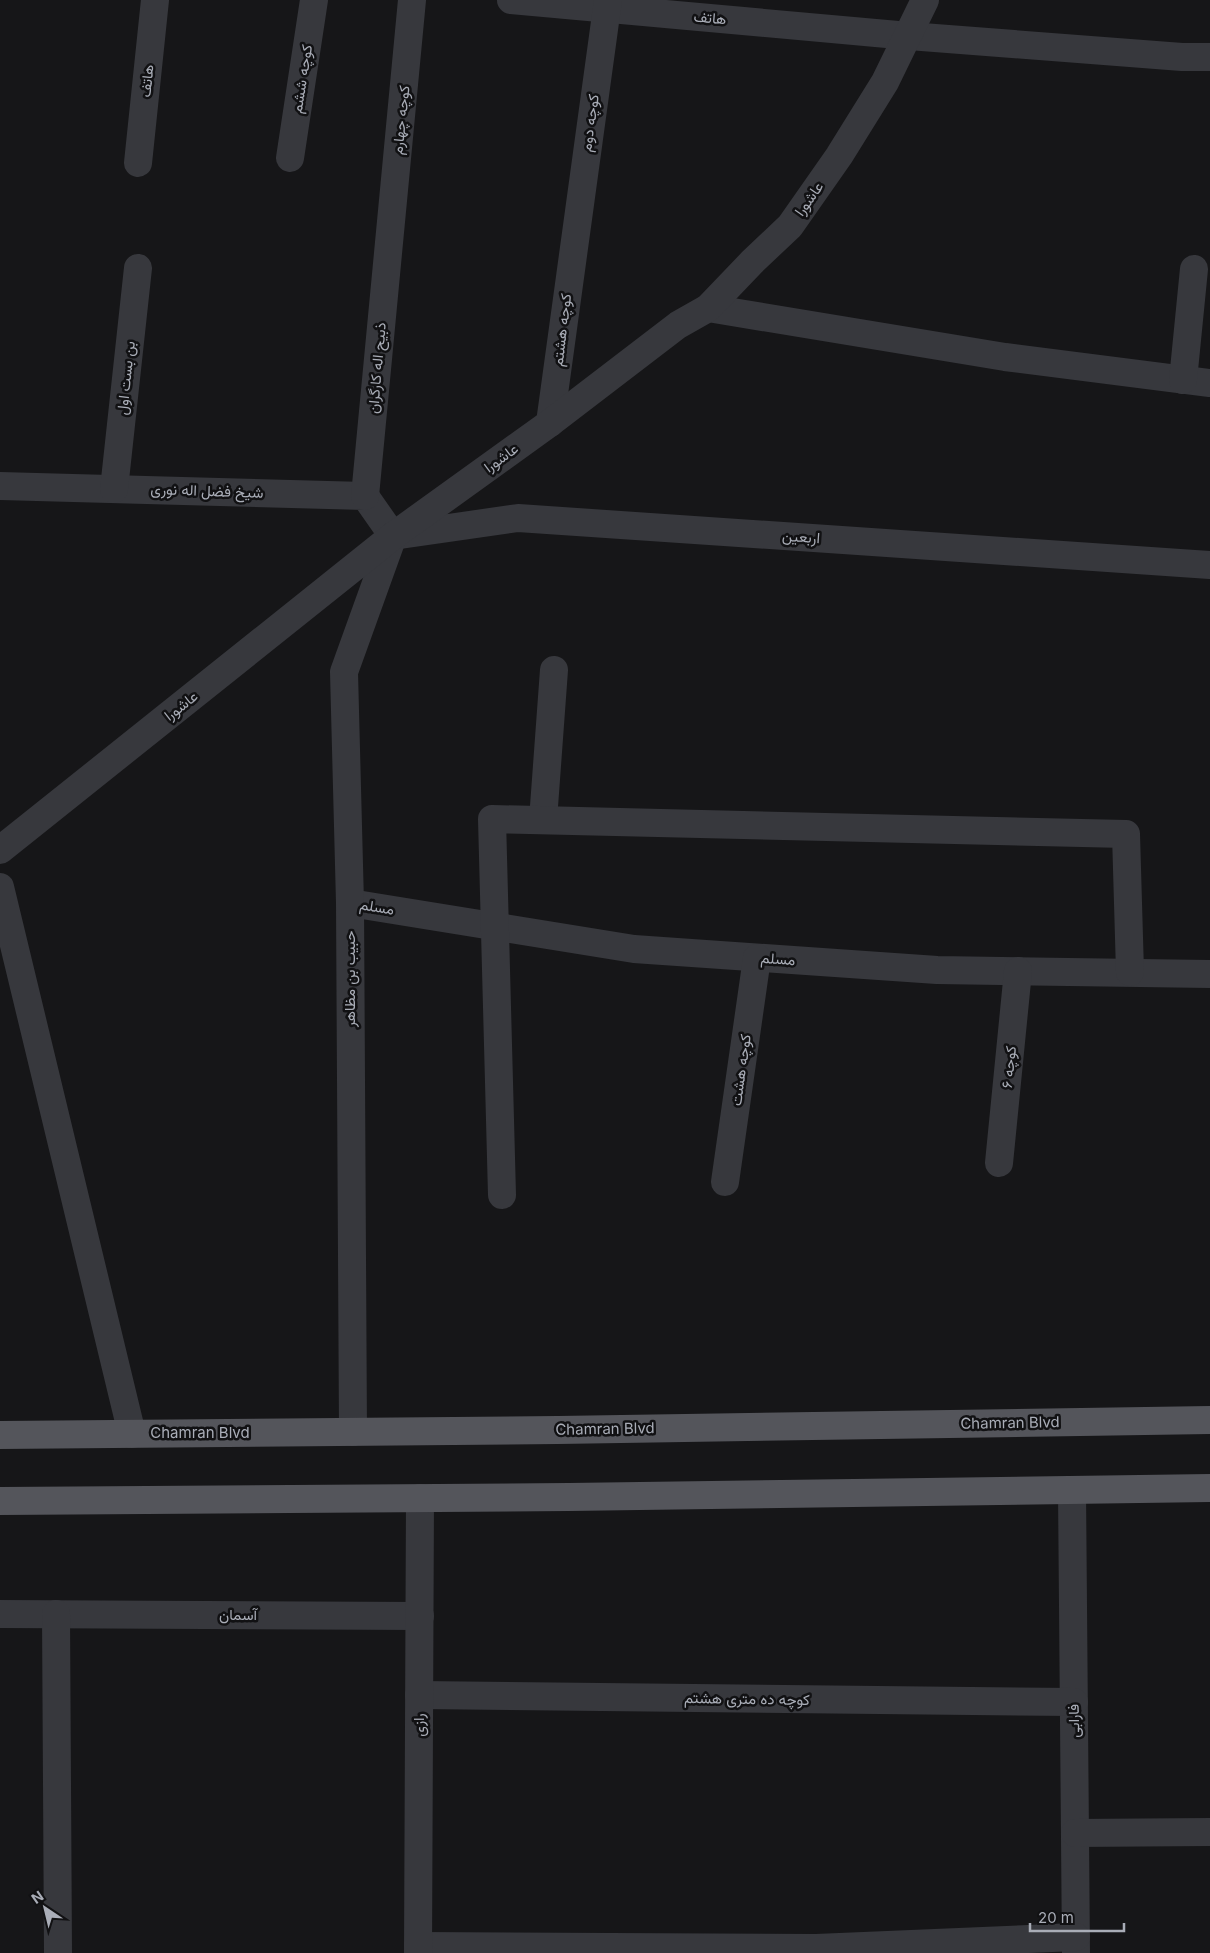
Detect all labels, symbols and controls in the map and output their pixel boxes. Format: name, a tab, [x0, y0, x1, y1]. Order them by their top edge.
street label: هاتف	[693, 7, 727, 28]
street label: کوچه ششم	[287, 43, 317, 115]
street label: هاتف	[135, 64, 158, 98]
street label: کوچه چهارم	[387, 84, 415, 156]
street label: کوچه دوم	[576, 92, 604, 153]
street label: عاشورا	[790, 178, 827, 220]
street label: کوچه هشتم	[548, 292, 576, 368]
street label: ذبیح اله کارگران	[363, 322, 392, 415]
street label: بن بست اول	[112, 340, 140, 416]
street label: عاشورا	[480, 439, 522, 476]
street label: شیخ فضل اله نوری	[150, 479, 264, 504]
street label: اربعین	[781, 526, 821, 548]
street label: عاشورا	[160, 686, 202, 725]
street label: مسلم	[358, 894, 396, 920]
street label: حبیب بن مظاهر	[340, 931, 360, 1028]
street label: مسلم	[760, 948, 796, 970]
street label: کوچه هشت	[726, 1032, 756, 1107]
street label: کوچه ۶	[997, 1044, 1021, 1089]
street label: Chamran Blvd	[960, 1412, 1060, 1433]
street label: Chamran Blvd	[555, 1418, 655, 1439]
street label: Chamran Blvd	[150, 1423, 250, 1442]
street label: آسمان	[219, 1605, 259, 1624]
street label: کوچه ده متری هشتم	[684, 1688, 810, 1710]
street label: فارابی	[1064, 1704, 1084, 1738]
street label: رازی	[409, 1713, 429, 1737]
north arrow	[20, 1883, 70, 1933]
text: N	[28, 1887, 47, 1907]
scale bar	[1030, 1900, 1124, 1932]
text: 20 m	[1038, 1908, 1074, 1927]

